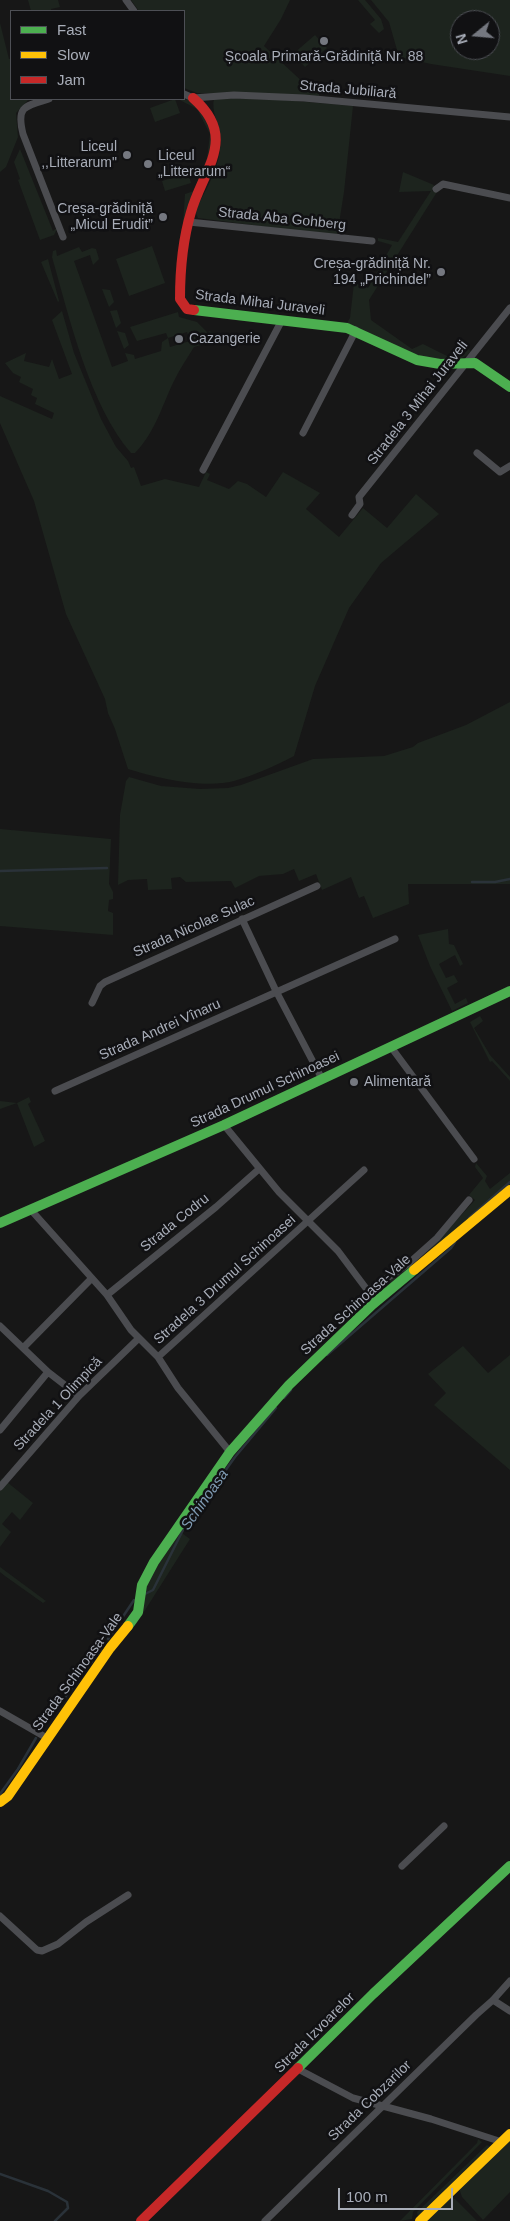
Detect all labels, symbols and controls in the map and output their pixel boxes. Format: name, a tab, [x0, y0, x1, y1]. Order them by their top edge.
legend	[10, 10, 185, 100]
north arrow	[450, 10, 500, 60]
text: Fast	[57, 21, 86, 38]
text: N	[452, 32, 471, 46]
marker: Școala Primară-Grădiniță Nr. 88	[318, 35, 330, 47]
text: Slow	[57, 46, 90, 63]
place label: Școala Primară-Grădiniță Nr. 88	[225, 49, 423, 65]
text: Jam	[57, 71, 85, 88]
street label: Strada Jubiliară	[299, 77, 397, 103]
place label: Liceul ,,Litterarum"	[41, 139, 117, 172]
place label: Liceul „Litterarum“	[158, 148, 230, 180]
marker: Liceul ,,Litterarum"	[121, 149, 133, 161]
marker: Liceul „Litterarum“	[142, 158, 154, 170]
place label: Creșa-grădiniță „Micul Erudit”	[57, 201, 153, 233]
street label: Strada Aba Gohberg	[217, 204, 347, 234]
marker: Creșa-grădiniță „Micul Erudit”	[157, 211, 169, 223]
place label: Creșa-grădiniță Nr. 194 „Prichindel”	[314, 256, 431, 288]
marker: Creșa-grădiniță Nr. 194 „Prichindel”	[435, 266, 447, 278]
street label: Strada Mihai Juraveli	[194, 287, 326, 319]
place label: Cazangerie	[189, 331, 261, 347]
marker: Cazangerie	[173, 333, 185, 345]
street label: Stradela 3 Mihai Juraveli	[364, 337, 472, 469]
street label: Strada Nicolae Sulac	[131, 893, 257, 961]
street label: Strada Andrei Vînaru	[97, 996, 223, 1064]
street label: Strada Drumul Schinoasei	[188, 1048, 342, 1132]
place label: Alimentară	[364, 1074, 431, 1090]
marker: Alimentară	[348, 1076, 360, 1088]
street label: Strada Codru	[137, 1190, 213, 1256]
street label: Stradela 3 Drumul Schinoasei	[151, 1212, 299, 1348]
street label: Strada Schinoasa-Vale	[298, 1251, 414, 1359]
street label: Stradela 1 Olimpică	[10, 1354, 106, 1454]
water label: Schinoasa	[178, 1466, 232, 1534]
street label: Strada Schinoasa-Vale	[29, 1610, 127, 1734]
street label: Strada Izvoarelor	[271, 1989, 359, 2077]
street label: Strada Cobzarilor	[325, 2057, 415, 2145]
scale bar	[340, 2178, 455, 2210]
text: 100 m	[346, 2188, 388, 2205]

